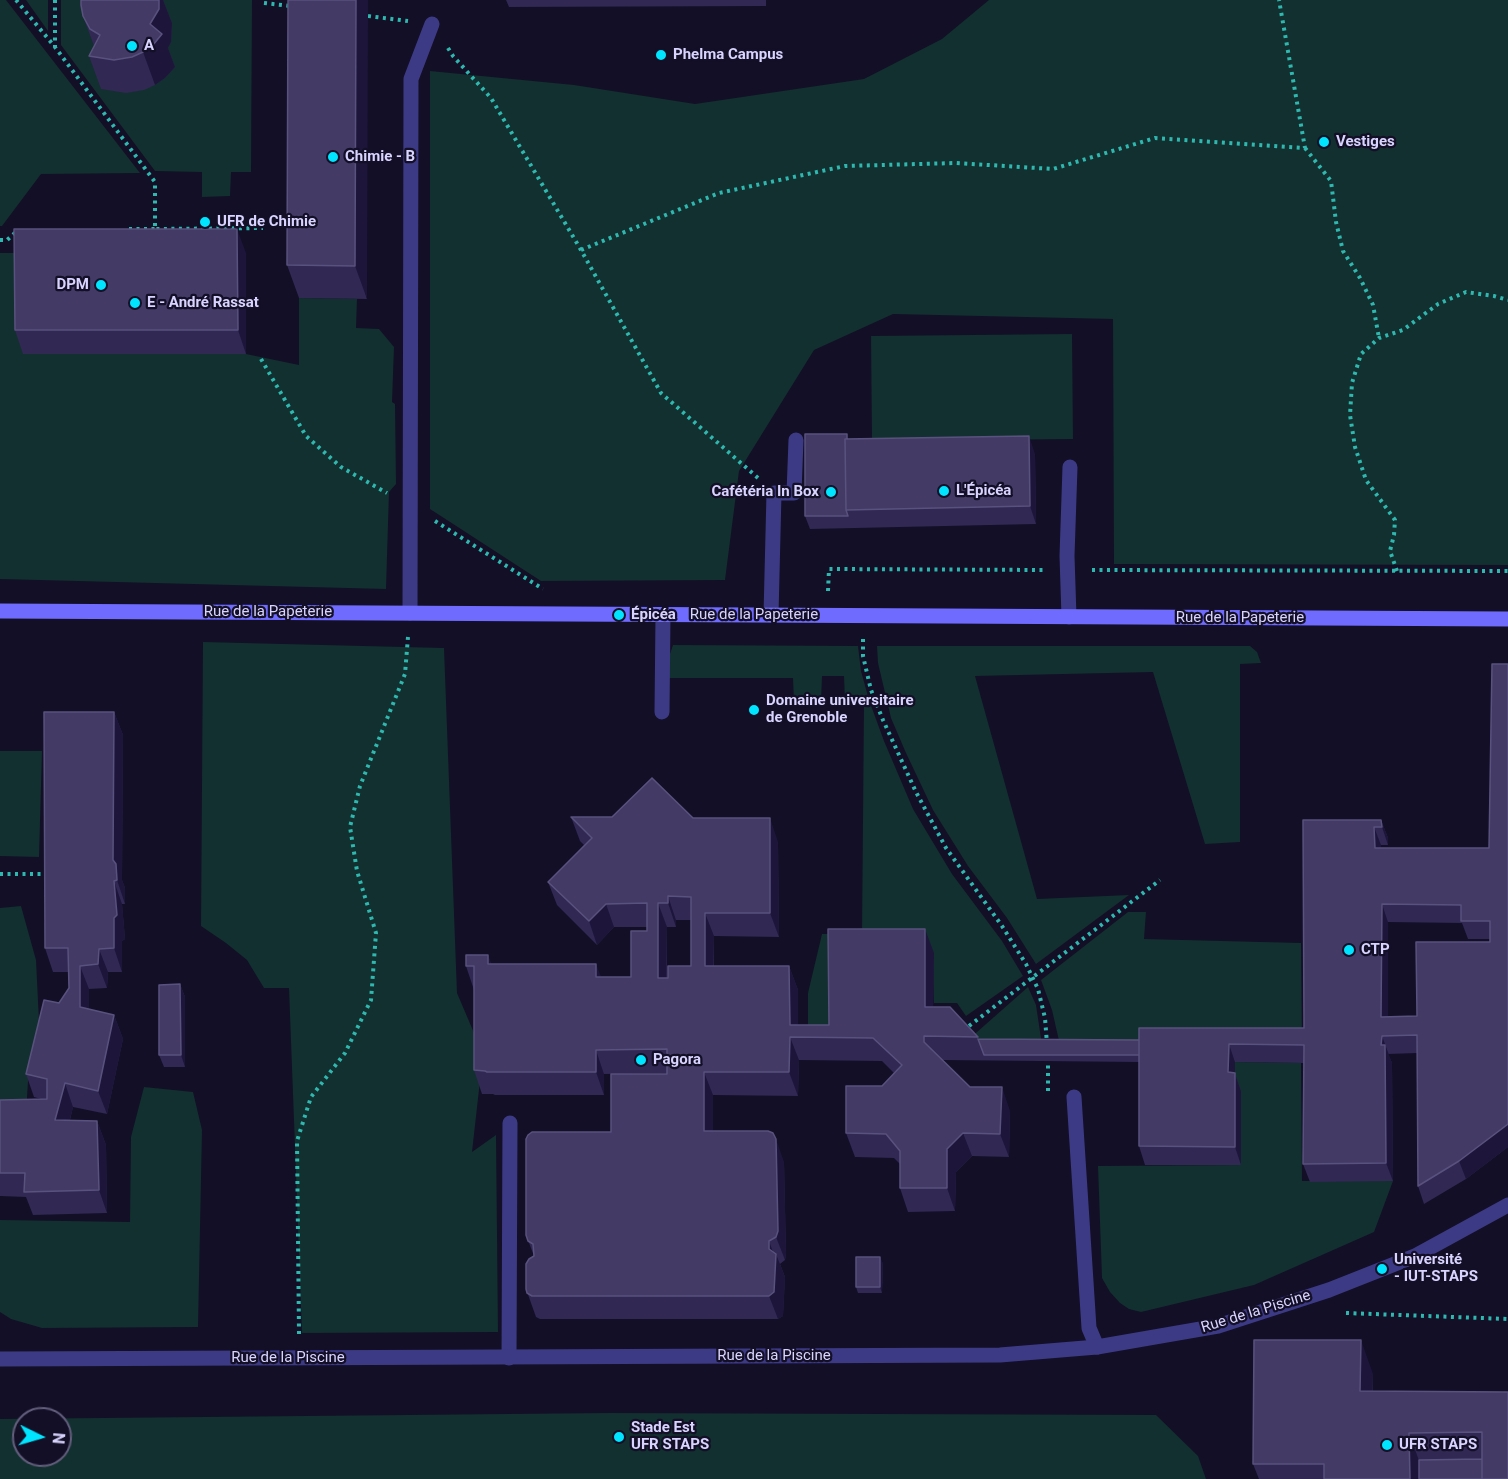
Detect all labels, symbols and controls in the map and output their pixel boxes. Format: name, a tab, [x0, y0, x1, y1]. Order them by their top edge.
place label: A	[144, 37, 154, 55]
marker: A	[125, 39, 139, 53]
place label: Phelma Campus	[673, 46, 783, 64]
marker: Phelma Campus	[654, 48, 668, 62]
place label: Vestiges	[1336, 133, 1395, 151]
marker: Vestiges	[1317, 135, 1331, 149]
place label: Chimie - B	[345, 148, 415, 166]
marker: Chimie - B	[326, 150, 340, 164]
place label: UFR de Chimie	[217, 213, 316, 231]
marker: UFR de Chimie	[198, 215, 212, 229]
place label: DPM	[56, 276, 89, 294]
marker: DPM	[94, 278, 108, 292]
place label: E - André Rassat	[147, 294, 259, 312]
marker: E - André Rassat	[128, 296, 142, 310]
place label: L'Épicéa	[956, 482, 1011, 500]
place label: Cafétéria In Box	[711, 483, 819, 501]
marker: L'Épicéa	[937, 484, 951, 498]
marker: Cafétéria In Box	[824, 485, 838, 499]
street label: Rue de la Papeterie	[204, 603, 332, 621]
place label: Épicéa	[631, 606, 676, 624]
street label: Rue de la Papeterie	[690, 606, 818, 624]
marker: Épicéa	[612, 608, 626, 622]
street label: Rue de la Papeterie	[1176, 609, 1304, 627]
place label: Domaine universitaire de Grenoble	[766, 692, 914, 727]
marker: Domaine universitaire de Grenoble	[747, 703, 761, 717]
place label: CTP	[1361, 941, 1390, 959]
marker: CTP	[1342, 943, 1356, 957]
place label: Pagora	[653, 1051, 701, 1069]
marker: Pagora	[634, 1053, 648, 1067]
place label: Université - IUT-STAPS	[1394, 1251, 1478, 1286]
marker: Université - IUT-STAPS	[1375, 1262, 1389, 1276]
street label: Rue de la Piscine	[1199, 1287, 1313, 1337]
street label: Rue de la Piscine	[717, 1347, 831, 1365]
street label: Rue de la Piscine	[231, 1349, 345, 1367]
north arrow	[12, 1407, 72, 1467]
place label: Stade Est UFR STAPS	[631, 1419, 709, 1454]
marker: Stade Est UFR STAPS	[612, 1430, 626, 1444]
text: N	[48, 1432, 68, 1445]
place label: UFR STAPS	[1399, 1436, 1477, 1454]
marker: UFR STAPS	[1380, 1438, 1394, 1452]

